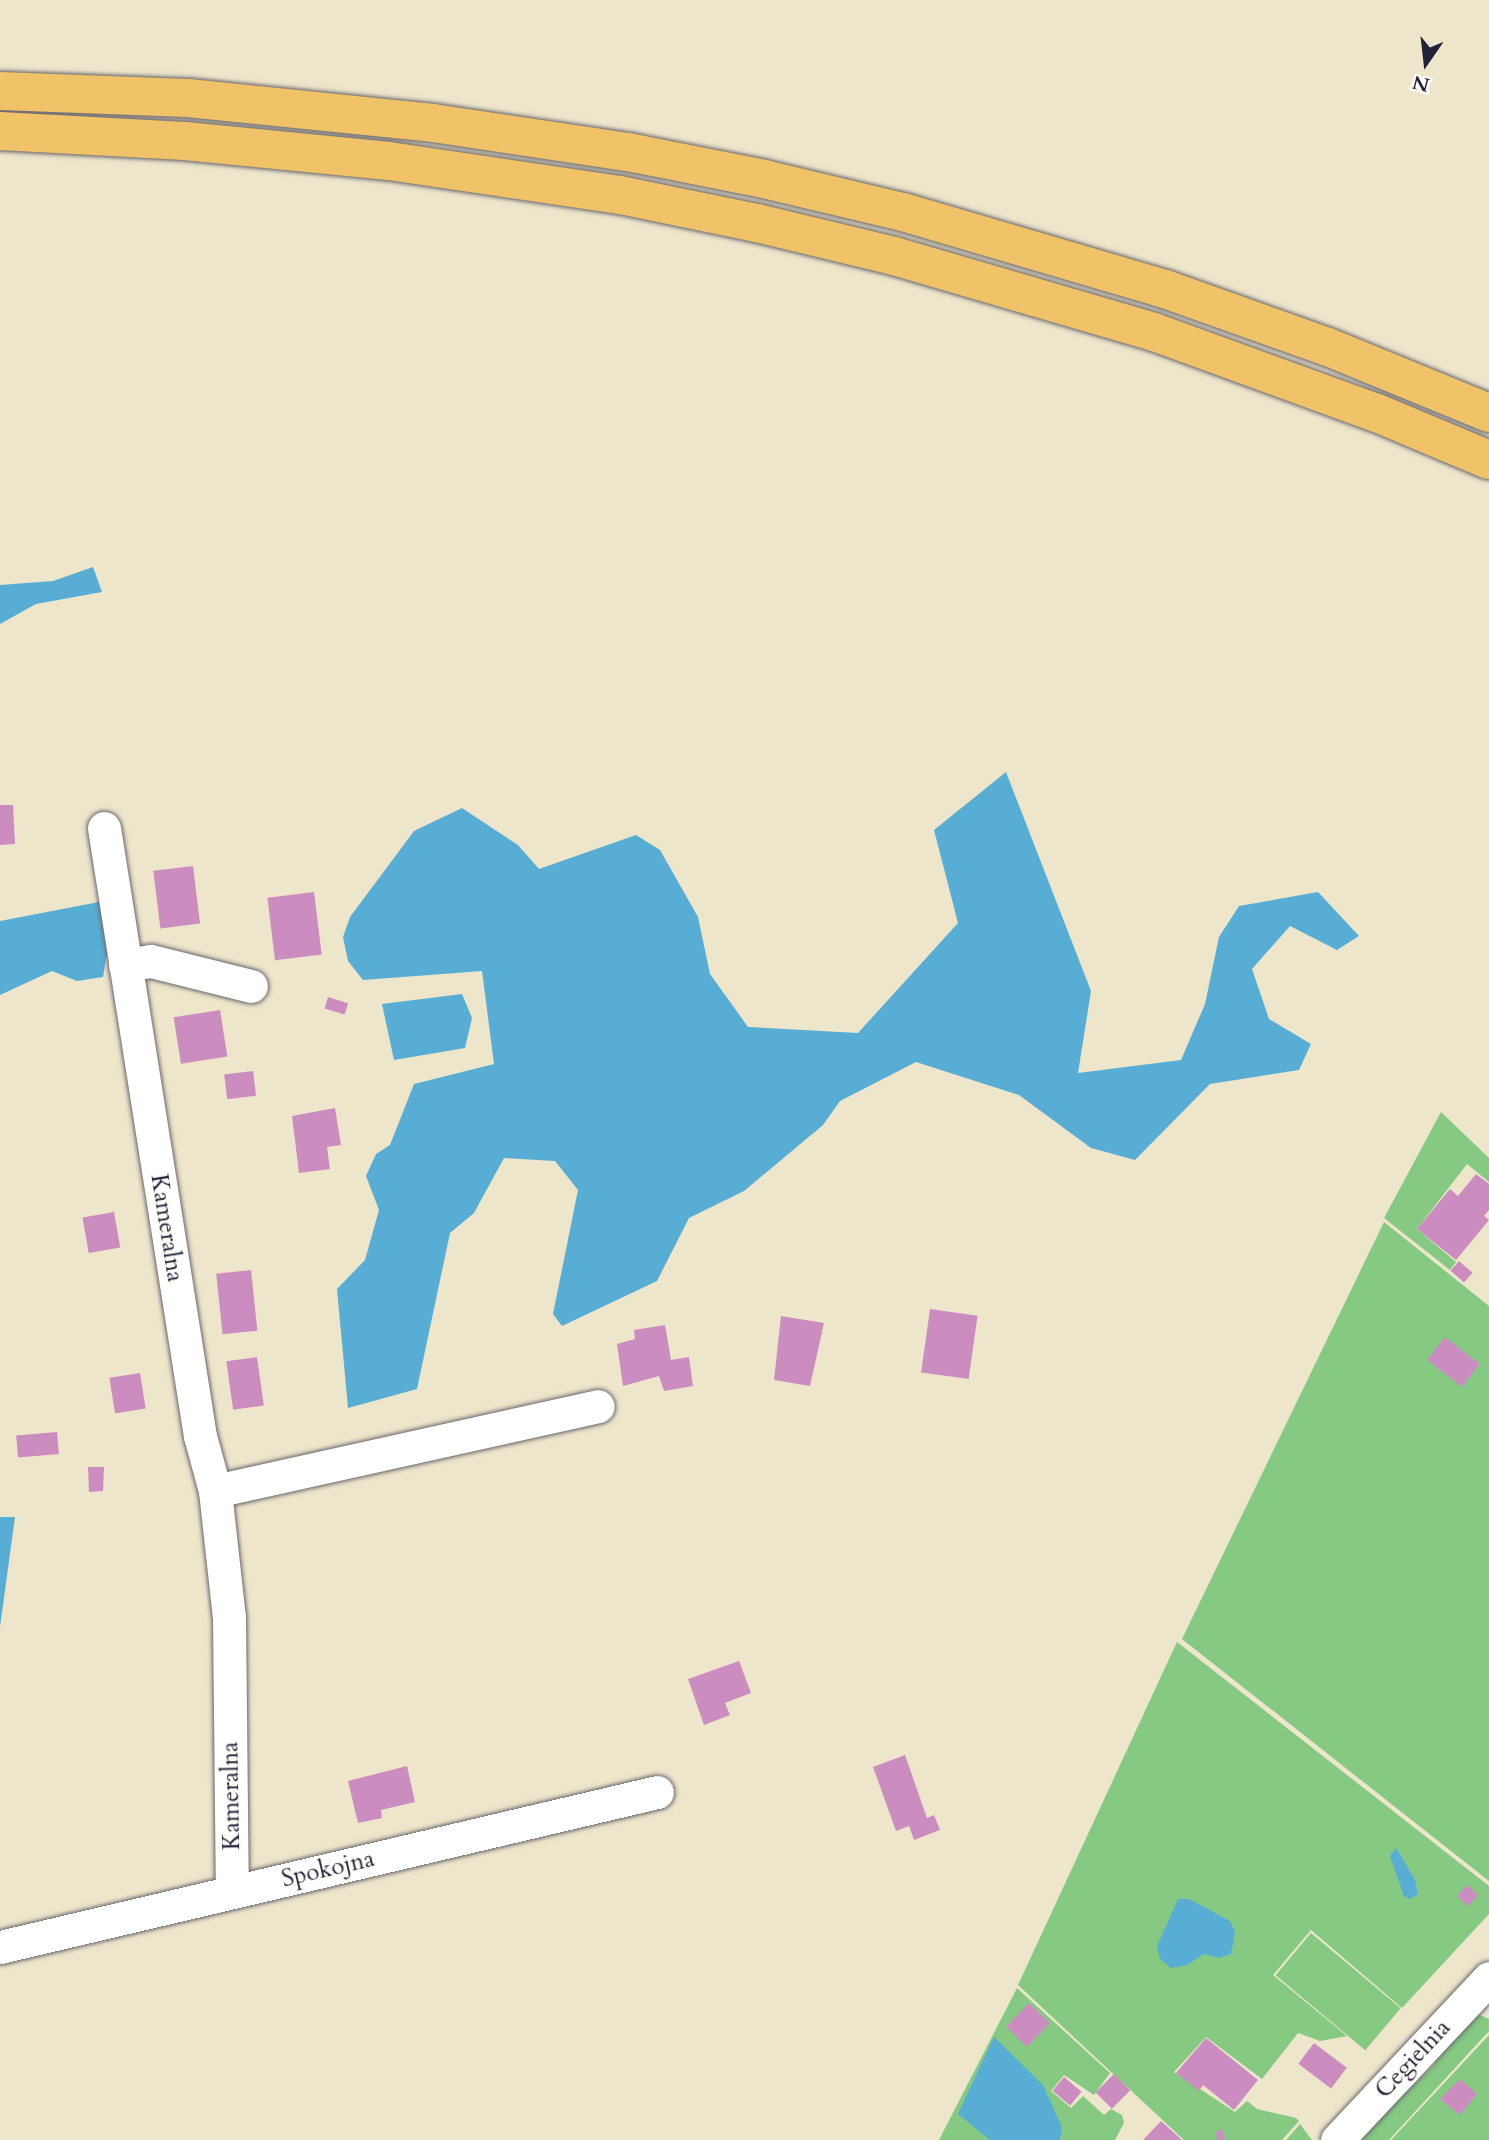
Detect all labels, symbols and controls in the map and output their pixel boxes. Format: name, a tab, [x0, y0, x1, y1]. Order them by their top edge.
north arrow	[1391, 28, 1461, 98]
text: N	[1410, 69, 1432, 98]
street label: Kameralna	[144, 1172, 190, 1284]
street label: Kameralna	[216, 1741, 246, 1851]
street label: Spokojna	[279, 1844, 377, 1894]
street label: Cegielnia	[1369, 2014, 1457, 2104]

